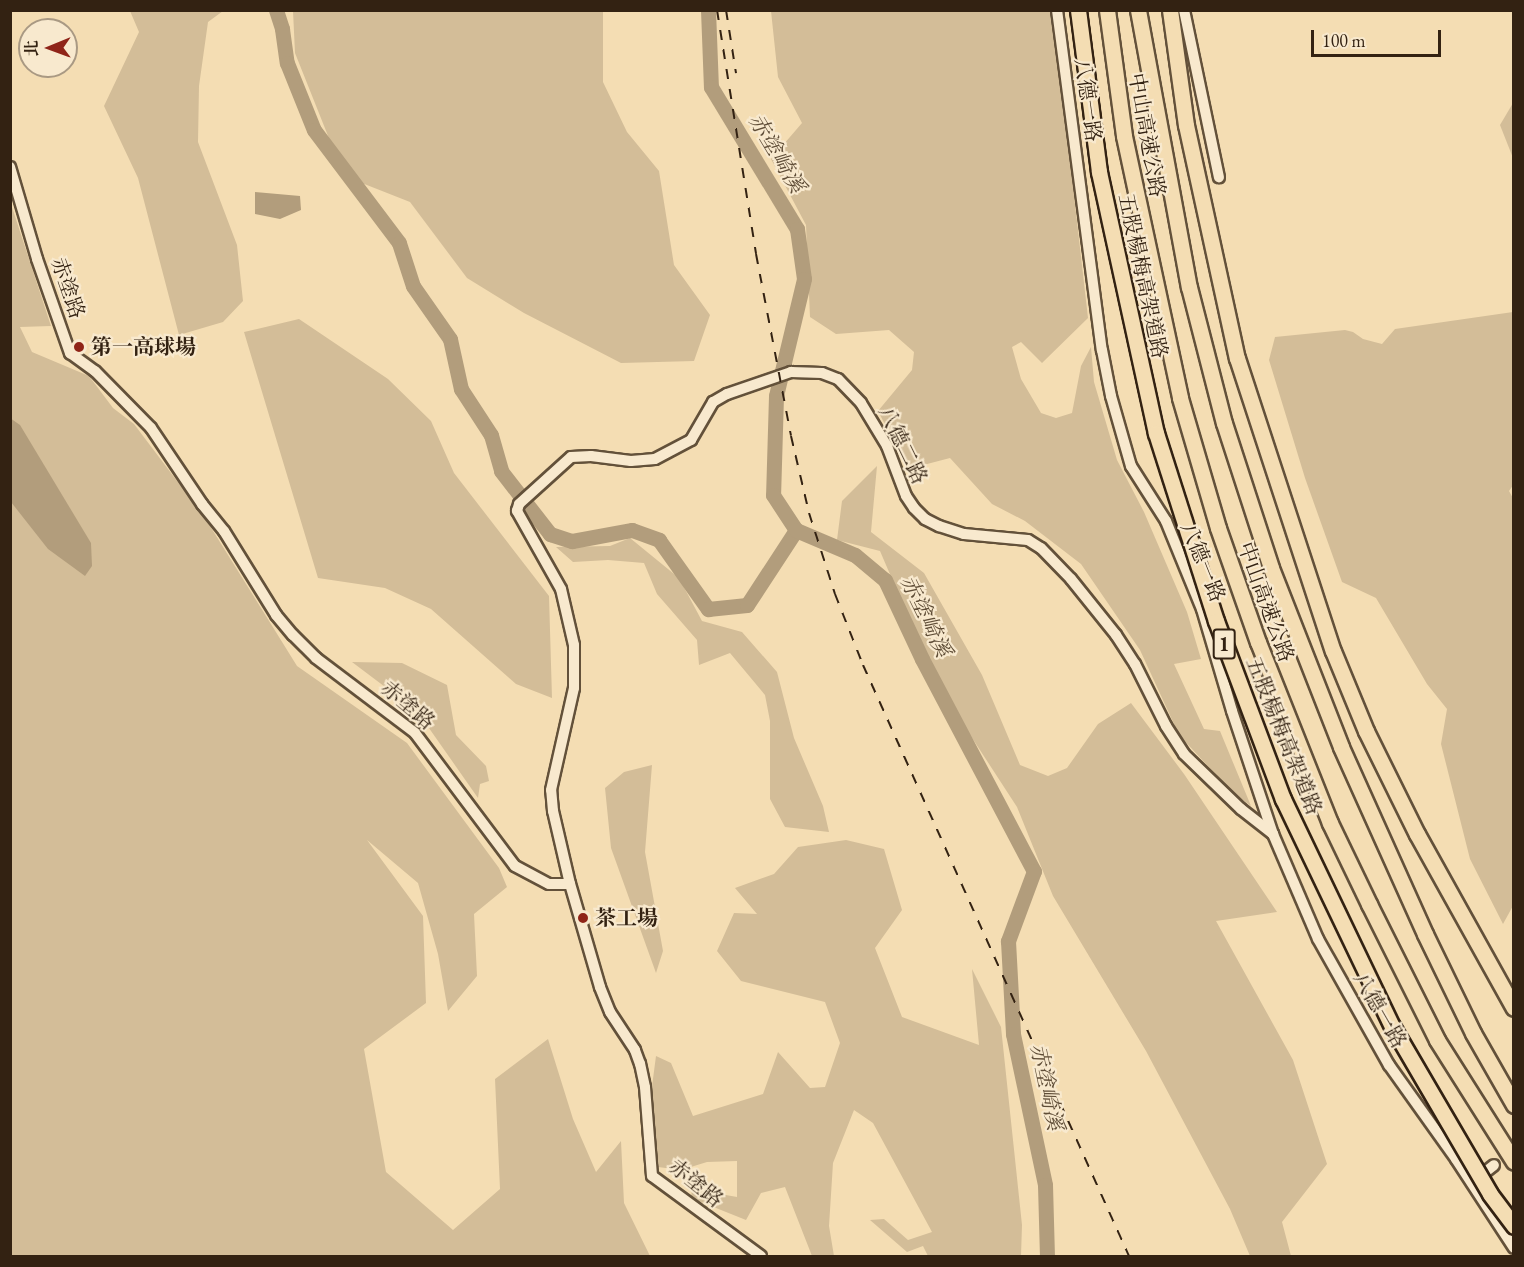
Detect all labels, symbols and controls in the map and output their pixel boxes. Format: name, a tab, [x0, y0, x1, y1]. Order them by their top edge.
north arrow	[18, 18, 78, 78]
scale bar	[1314, 18, 1444, 56]
text: 100 m	[1322, 29, 1366, 52]
text: 北	[21, 40, 42, 56]
street label: 八德一路	[1070, 57, 1106, 143]
street label: 中山高速公路	[1124, 71, 1170, 199]
water label: 赤塗崎溪	[743, 108, 811, 198]
street label: 五股楊梅高架道路	[1113, 191, 1173, 361]
street label: 赤塗路	[46, 254, 90, 322]
place label: 第一高球場	[91, 334, 196, 360]
marker: 第一高球場	[72, 340, 86, 354]
street label: 八德二路	[873, 402, 933, 488]
street label: 八德一路	[1176, 518, 1230, 606]
street label: 中山高速公路	[1233, 538, 1299, 666]
water label: 赤塗崎溪	[895, 571, 957, 661]
road number: 1	[1212, 627, 1236, 661]
street label: 五股楊梅高架道路	[1241, 653, 1327, 819]
street label: 赤塗路	[376, 675, 440, 735]
place label: 茶工場	[595, 905, 658, 931]
marker: 茶工場	[576, 911, 590, 925]
street label: 八德一路	[1348, 967, 1412, 1053]
water label: 赤塗崎溪	[1025, 1041, 1069, 1133]
street label: 赤塗路	[664, 1153, 728, 1213]

